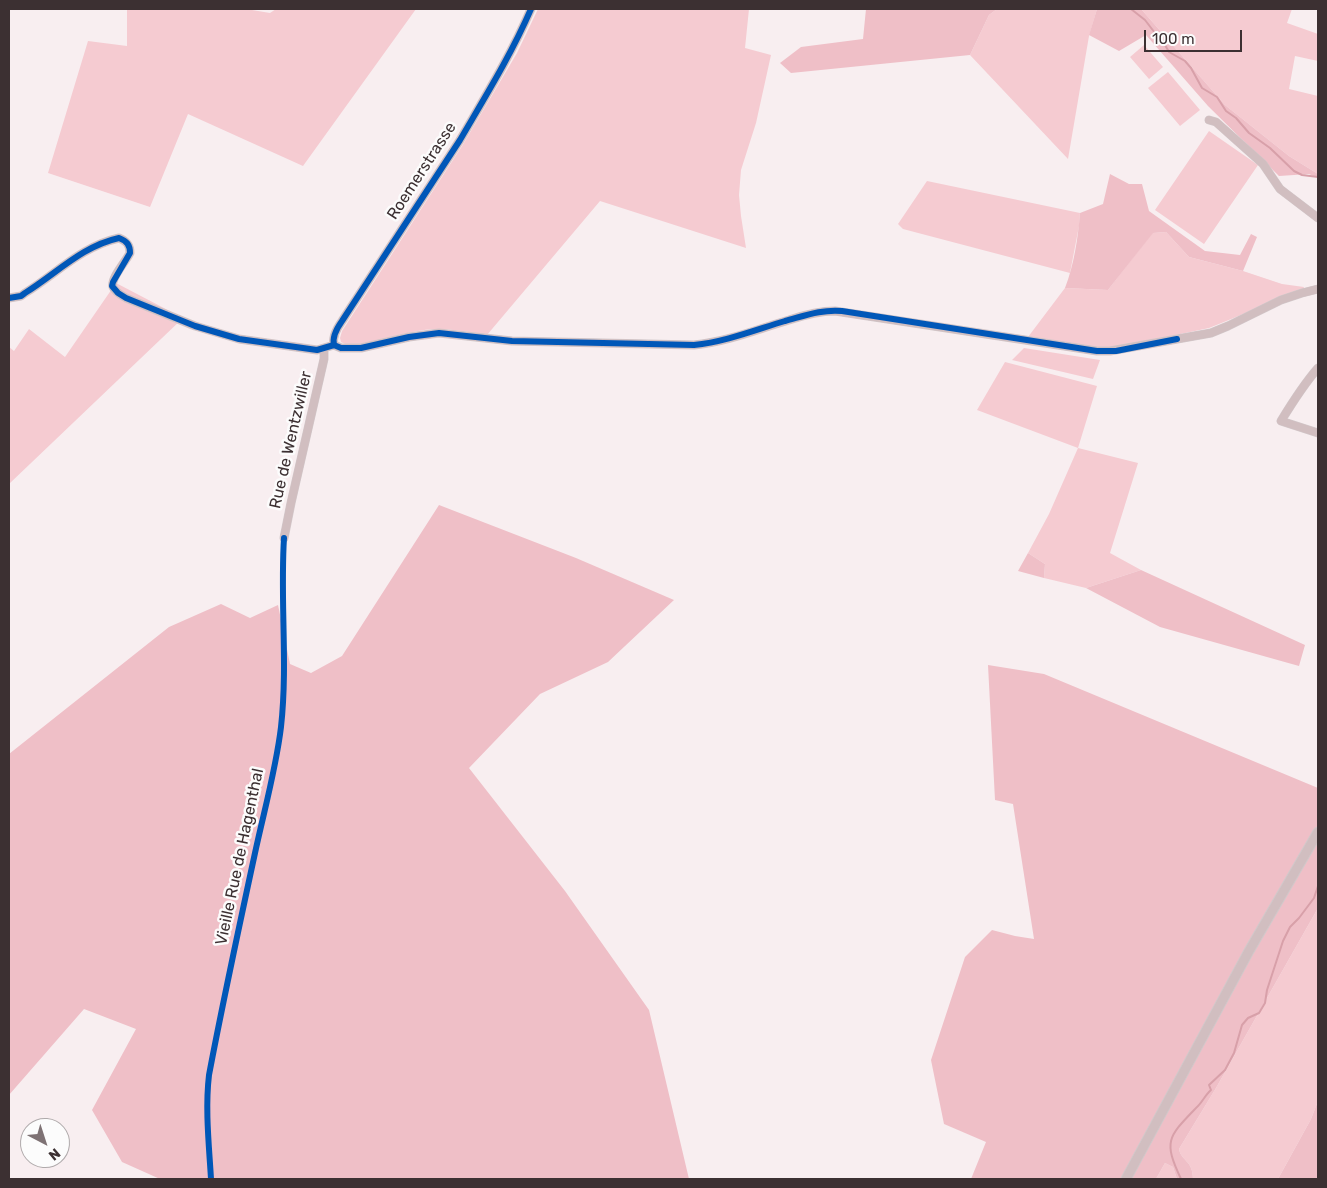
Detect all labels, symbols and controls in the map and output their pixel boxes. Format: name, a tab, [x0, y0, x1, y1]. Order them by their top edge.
scale bar	[1147, 20, 1244, 52]
text: 100 m	[1152, 30, 1194, 48]
street label: Roemerstrasse	[383, 119, 461, 223]
street label: Rue de Wentzwiller	[266, 369, 316, 511]
street label: Vieille Rue de Hagenthal	[212, 767, 268, 947]
north arrow	[20, 1118, 70, 1168]
text: N	[45, 1144, 64, 1164]

